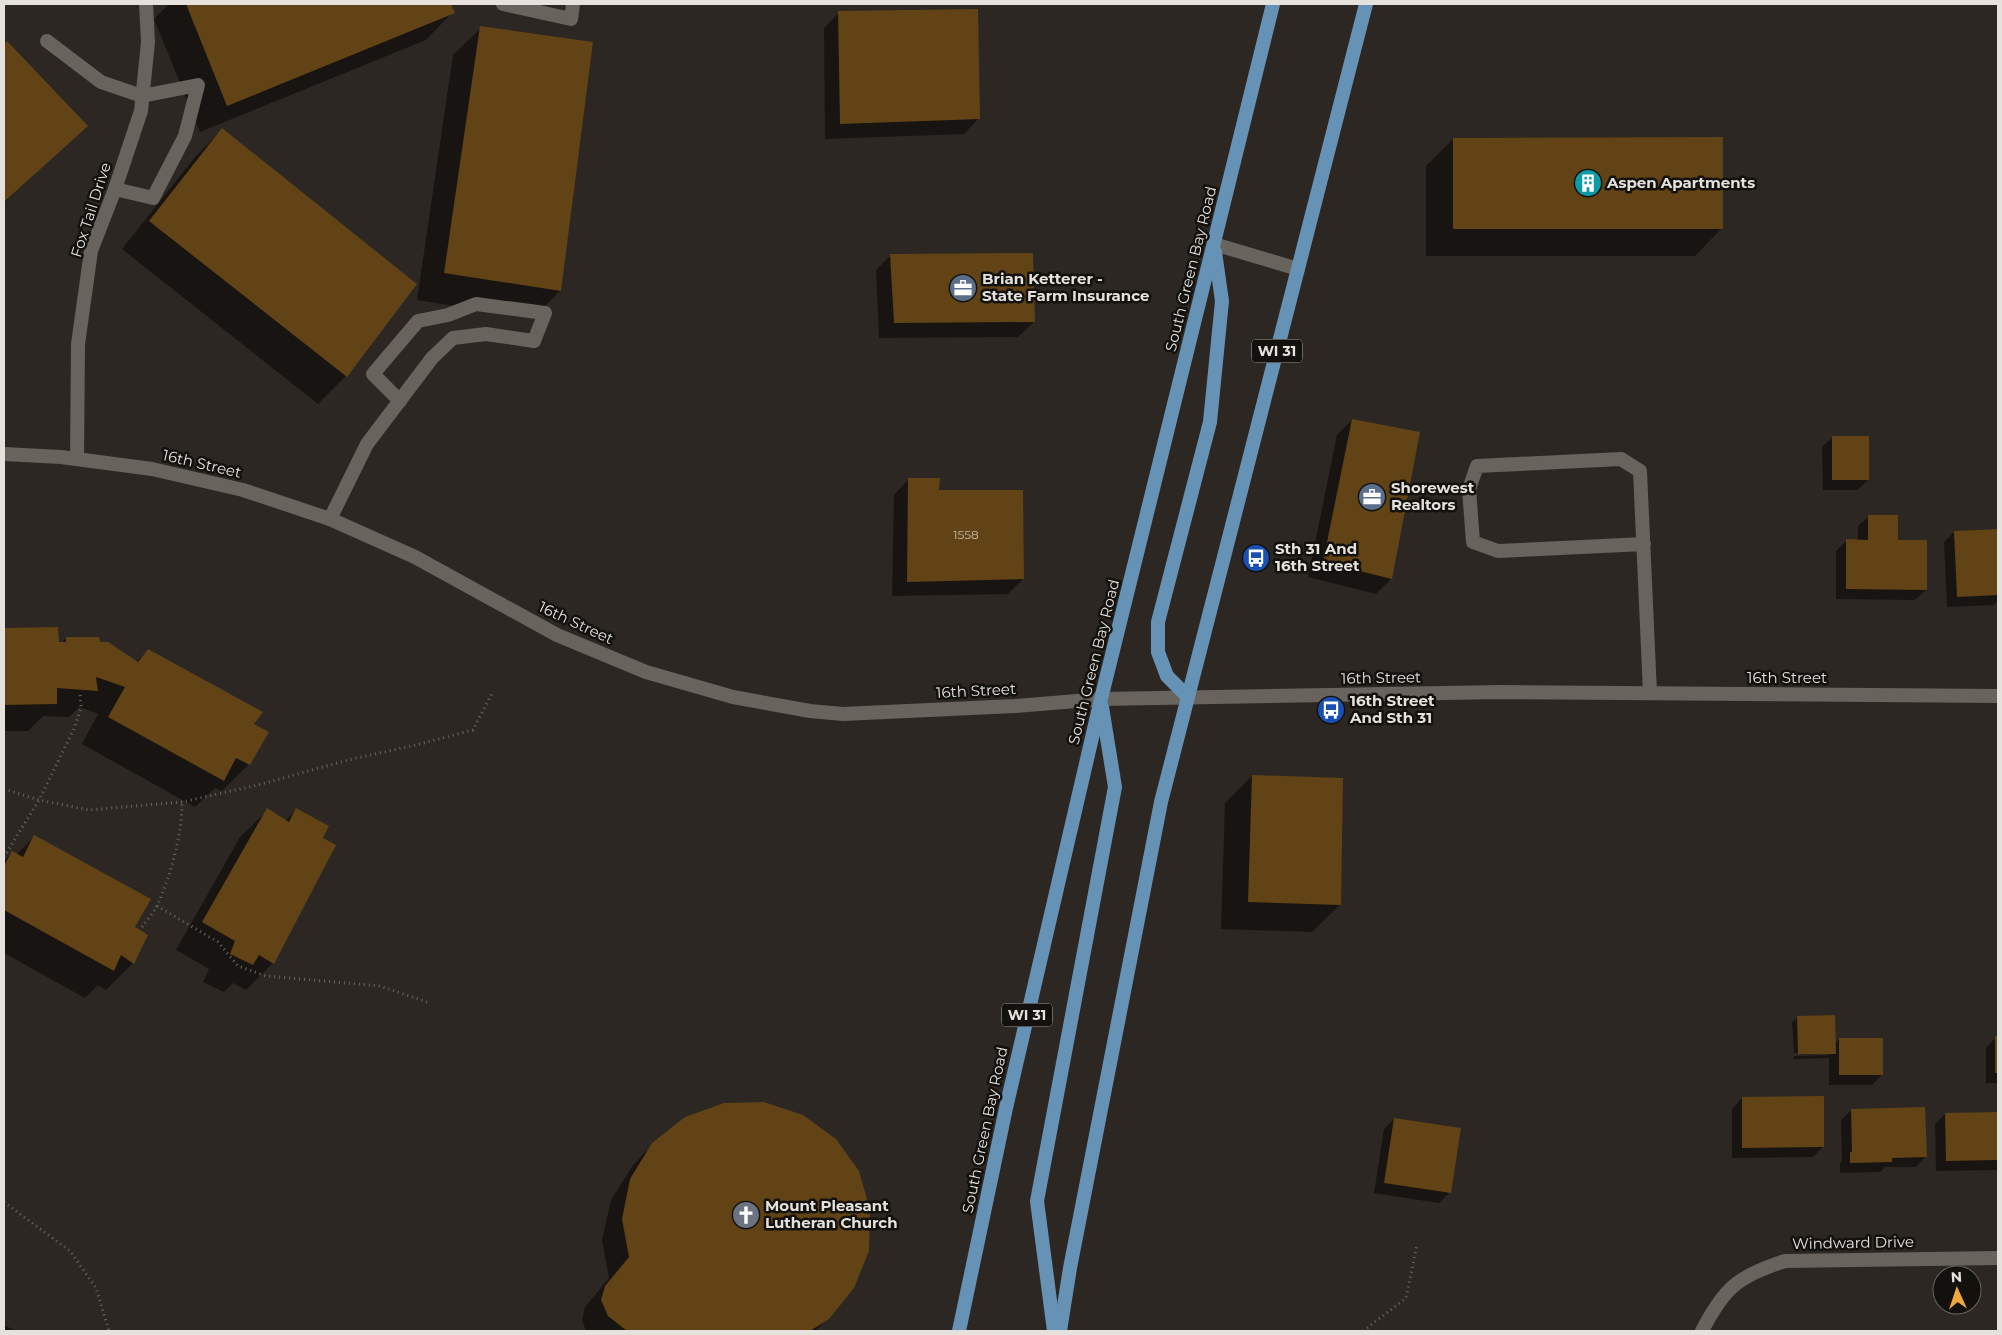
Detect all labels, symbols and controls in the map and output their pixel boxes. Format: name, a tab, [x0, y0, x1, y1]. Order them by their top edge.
street label: Fox Tail Drive	[66, 160, 115, 260]
building icon: Aspen Apartments	[1573, 168, 1603, 198]
place label: Aspen Apartments	[1606, 173, 1755, 192]
street label: South Green Bay Road	[1161, 184, 1220, 353]
place label: Brian Ketterer - State Farm Insurance	[982, 269, 1149, 305]
office icon: Brian Ketterer - State Farm Insurance	[948, 273, 978, 303]
road number: WI 31	[1252, 340, 1302, 362]
street label: 16th Street	[161, 445, 243, 482]
place label: Shorewest Realtors	[1391, 478, 1475, 514]
office icon: Shorewest Realtors	[1357, 482, 1387, 512]
house number: 1558	[953, 527, 979, 542]
place label: Sth 31 And 16th Street	[1275, 539, 1360, 575]
bus stop icon: Sth 31 And 16th Street	[1241, 543, 1271, 573]
street label: South Green Bay Road	[1064, 577, 1123, 746]
street label: 16th Street	[536, 597, 617, 648]
street label: 16th Street	[1341, 667, 1421, 688]
street label: 16th Street	[1747, 668, 1827, 687]
street label: 16th Street	[936, 679, 1016, 702]
place label: 16th Street And Sth 31	[1349, 691, 1435, 727]
bus stop icon: 16th Street And Sth 31	[1316, 695, 1346, 725]
road number: WI 31	[1002, 1004, 1052, 1026]
street label: South Green Bay Road	[958, 1045, 1011, 1215]
place label: Mount Pleasant Lutheran Church	[765, 1196, 898, 1232]
church icon: Mount Pleasant Lutheran Church	[731, 1200, 761, 1230]
street label: Windward Drive	[1792, 1232, 1914, 1253]
north arrow	[1932, 1265, 1982, 1315]
text: N	[1950, 1268, 1962, 1286]

